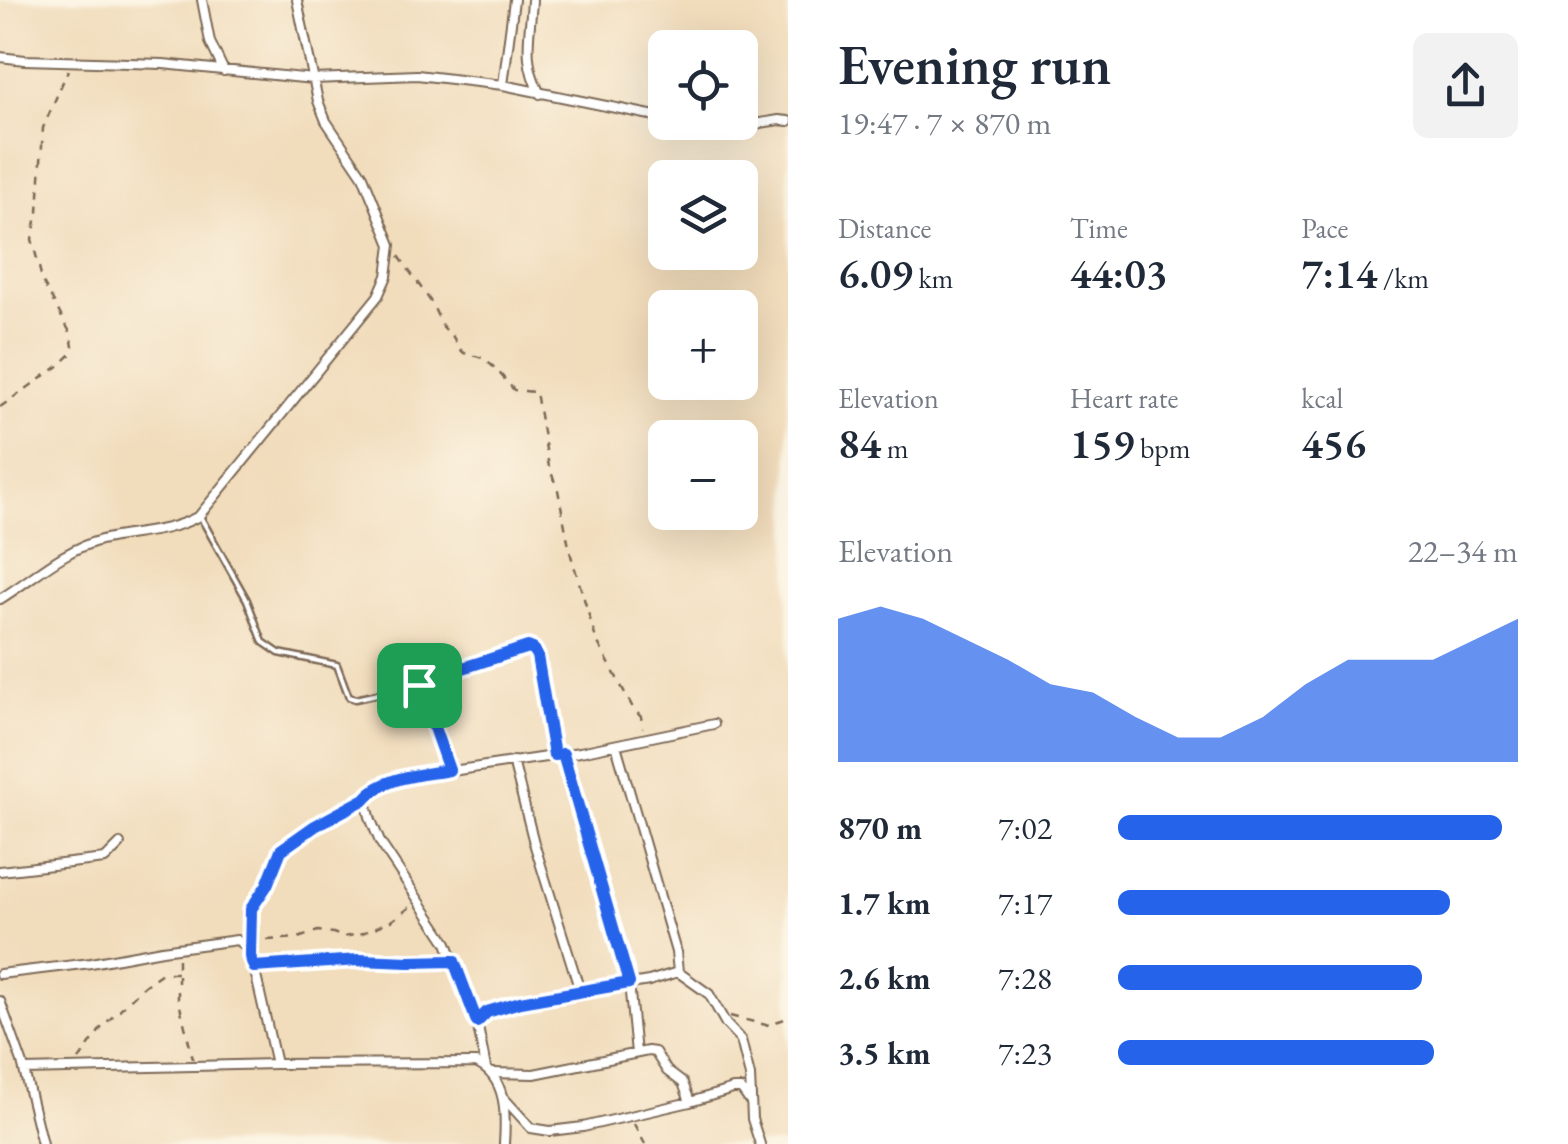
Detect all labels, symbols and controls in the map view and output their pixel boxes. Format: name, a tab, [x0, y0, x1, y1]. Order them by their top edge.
text: Evening run	[838, 29, 1111, 100]
map controls	[648, 30, 758, 530]
button: locate	[648, 30, 758, 140]
button: share	[1413, 33, 1518, 138]
text: 19:47 · 7 × 870 m	[838, 102, 1051, 144]
button: layers	[648, 160, 758, 270]
text: Distance	[838, 210, 932, 246]
text: Time	[1070, 210, 1128, 246]
text: Pace	[1301, 210, 1348, 246]
text: 6.09	[838, 246, 913, 301]
text: 44:03	[1070, 246, 1167, 301]
text: 7:14	[1301, 246, 1377, 301]
text: km	[913, 260, 953, 296]
text: /km	[1377, 260, 1429, 296]
button: +	[648, 290, 758, 400]
text: Elevation	[838, 380, 939, 416]
text: Heart rate	[1070, 380, 1178, 416]
text: kcal	[1301, 380, 1343, 416]
text: 84	[838, 416, 881, 471]
text: 159	[1070, 416, 1134, 471]
text: 456	[1301, 416, 1366, 471]
button: −	[648, 420, 758, 530]
text: m	[881, 430, 908, 466]
text: bpm	[1134, 430, 1191, 466]
text: Elevation	[838, 530, 953, 572]
text: 22–34 m	[1408, 530, 1518, 572]
pin	[377, 643, 462, 728]
icon: arrive	[392, 658, 447, 713]
text: 870 m	[838, 807, 922, 849]
text: 7:02	[998, 807, 1052, 849]
text: 1.7 km	[838, 882, 931, 924]
text: 7:17	[998, 882, 1052, 924]
text: 2.6 km	[838, 957, 931, 999]
text: 7:28	[998, 957, 1052, 999]
text: 3.5 km	[838, 1032, 931, 1074]
text: 7:23	[998, 1032, 1052, 1074]

